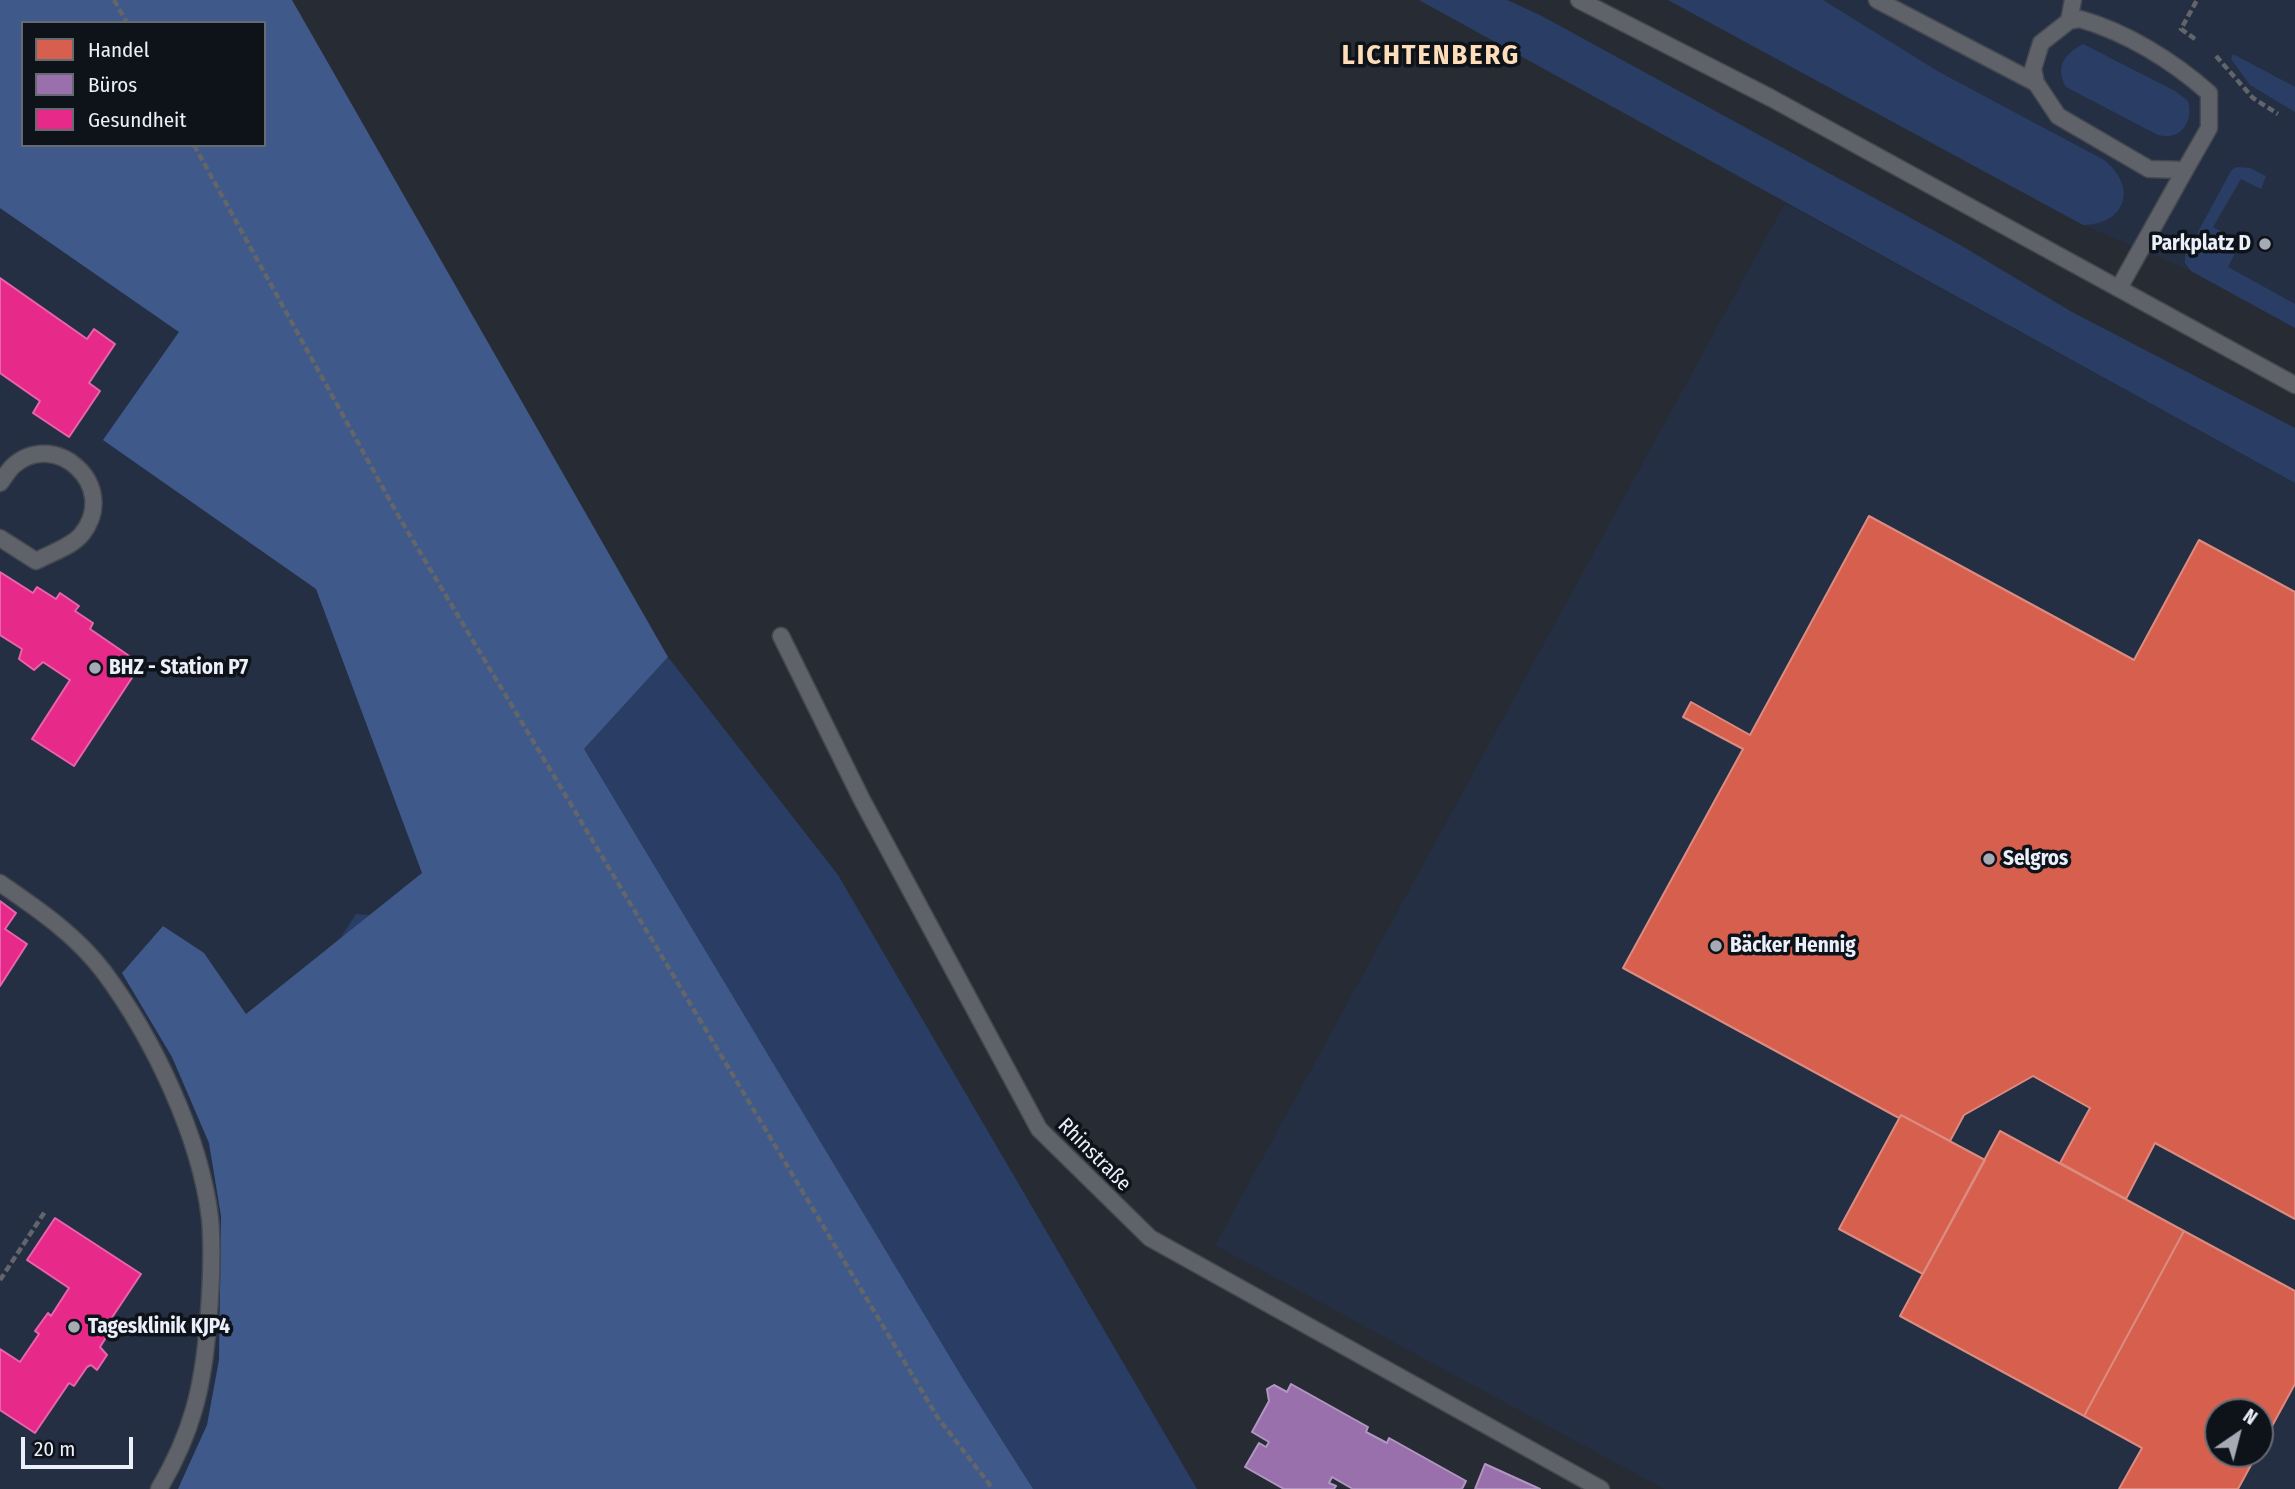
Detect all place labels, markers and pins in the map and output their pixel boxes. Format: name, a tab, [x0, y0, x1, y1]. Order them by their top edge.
place label: Parkplatz D	[2151, 231, 2251, 257]
marker: Parkplatz D	[2257, 236, 2273, 252]
place label: BHZ - Station P7	[109, 655, 248, 681]
marker: BHZ - Station P7	[87, 660, 103, 676]
place label: Selgros	[2003, 846, 2068, 872]
marker: Selgros	[1981, 851, 1997, 867]
place label: Bäcker Hennig	[1730, 933, 1856, 959]
marker: Bäcker Hennig	[1708, 938, 1724, 954]
place label: Tagesklinik KJP4	[88, 1314, 230, 1340]
marker: Tagesklinik KJP4	[66, 1319, 82, 1335]

